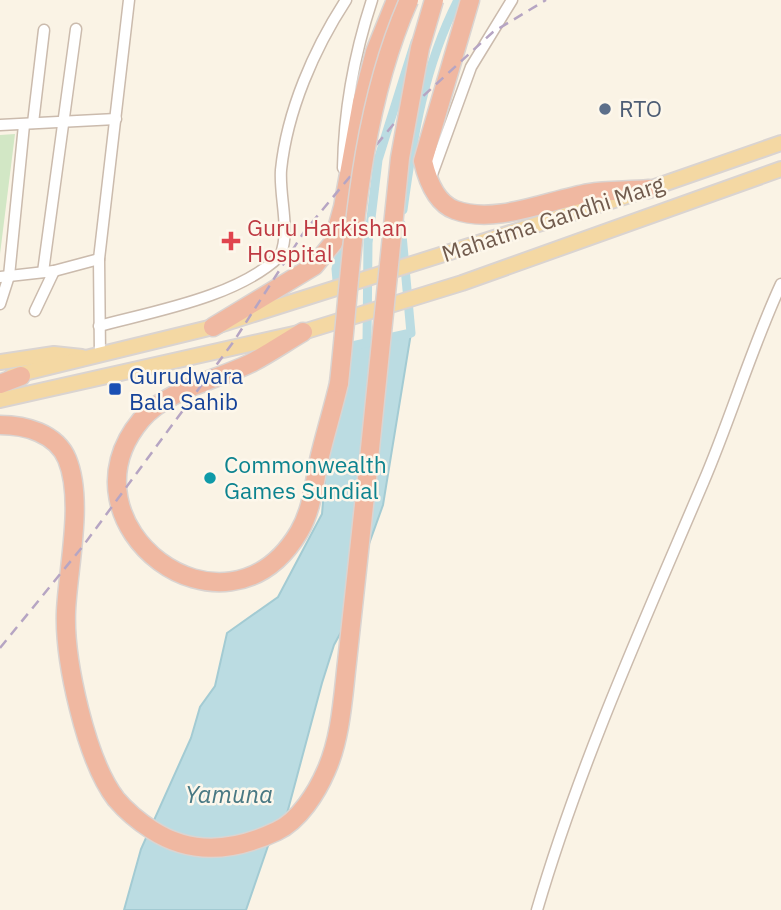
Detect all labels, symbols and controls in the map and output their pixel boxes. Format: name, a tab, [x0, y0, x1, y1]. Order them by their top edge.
place label: RTO	[619, 93, 662, 123]
marker: RTO	[597, 101, 613, 117]
street label: Mahatma Gandhi Marg	[438, 168, 668, 268]
place label: Guru Harkishan Hospital	[247, 212, 407, 268]
marker: Guru Harkishan Hospital	[221, 231, 241, 251]
place label: Gurudwara Bala Sahib	[129, 360, 243, 416]
marker: Gurudwara Bala Sahib	[107, 381, 123, 397]
place label: Commonwealth Games Sundial	[224, 449, 387, 505]
marker: Commonwealth Games Sundial	[202, 470, 218, 486]
water label: Yamuna	[185, 778, 273, 810]

